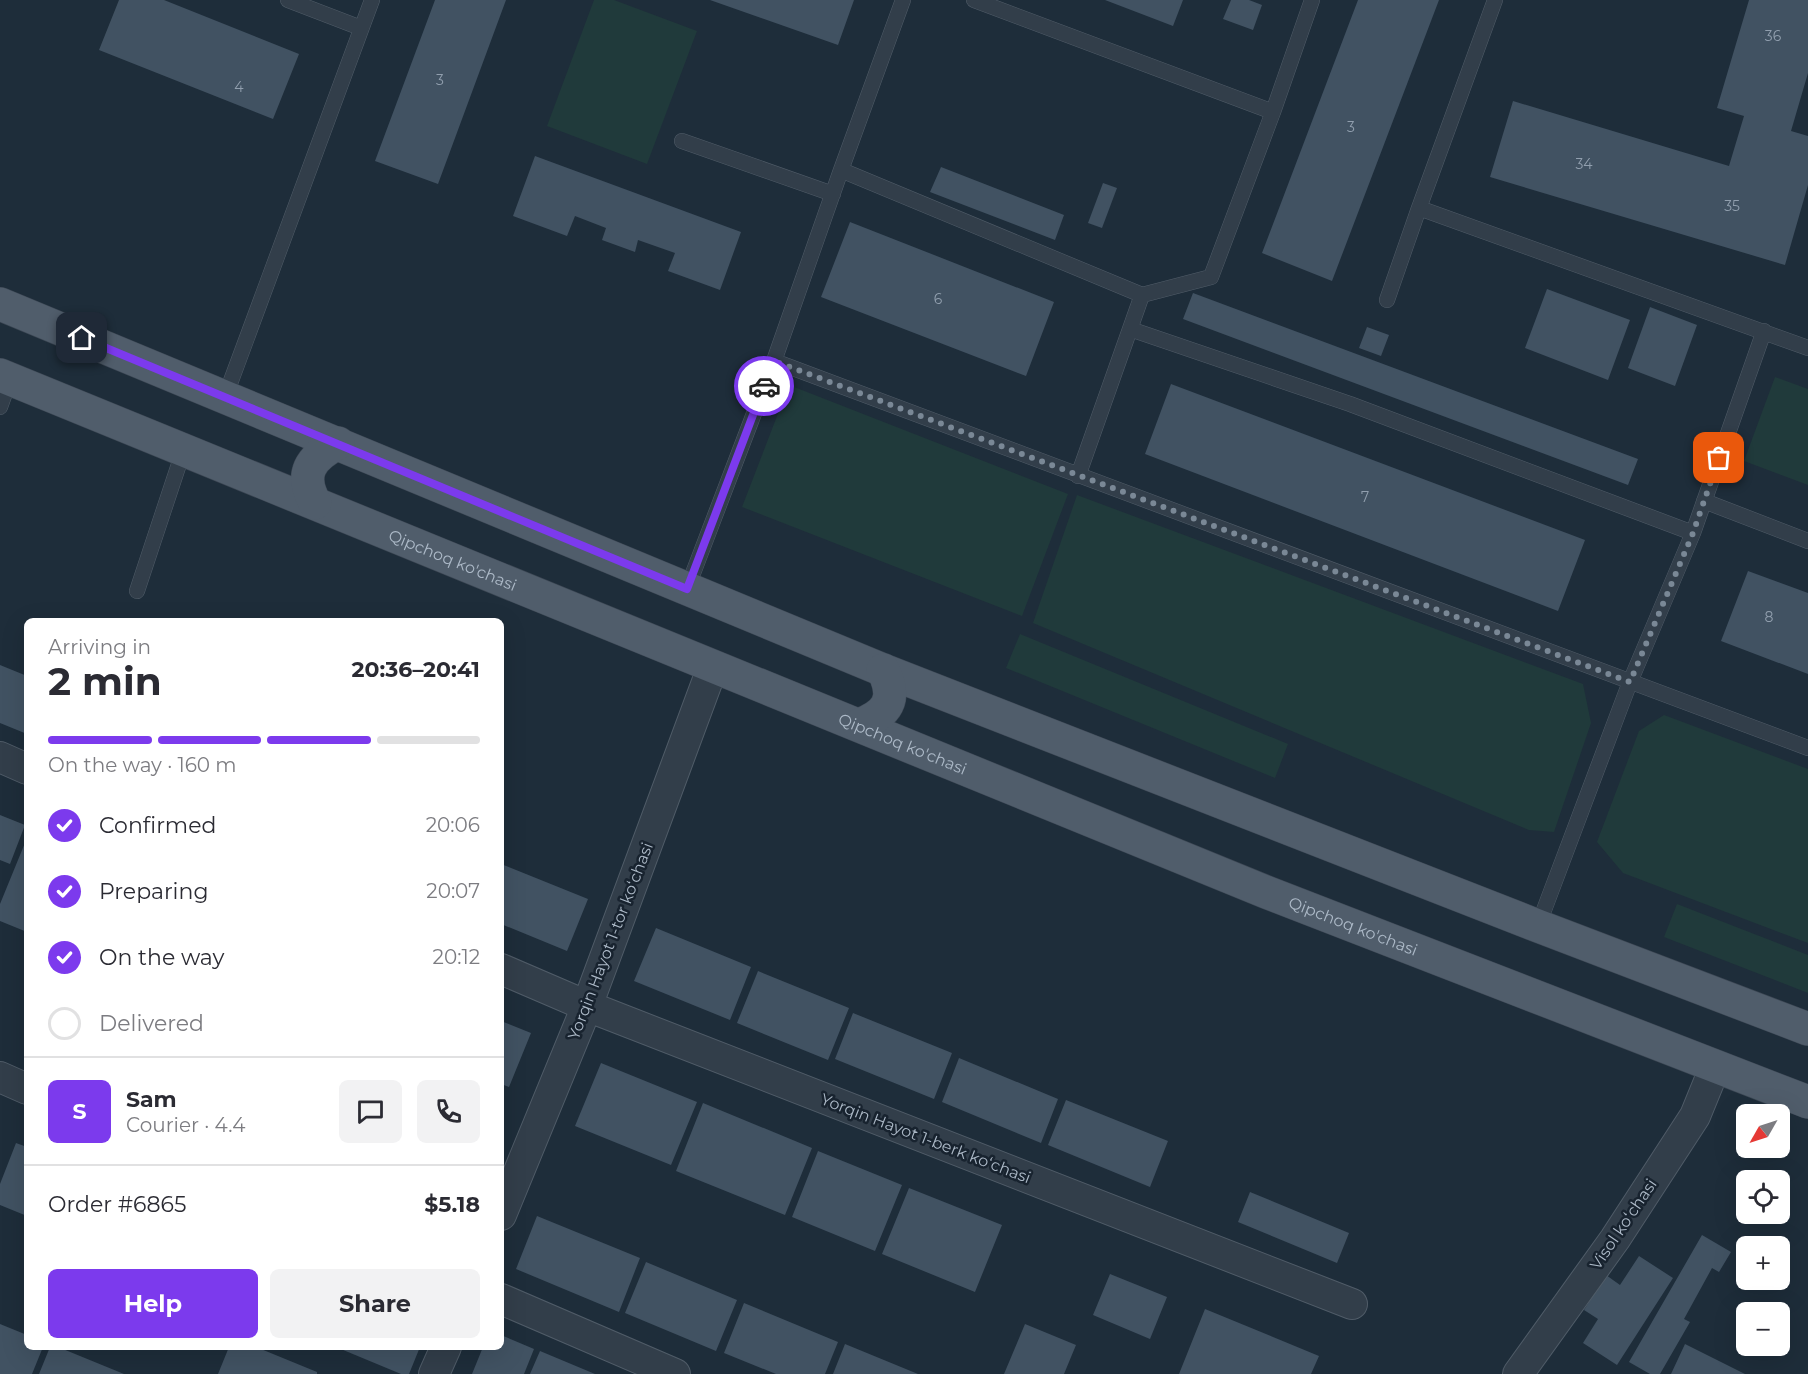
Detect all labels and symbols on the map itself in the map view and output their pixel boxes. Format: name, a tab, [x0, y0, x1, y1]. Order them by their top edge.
house number: 36	[1765, 27, 1782, 45]
house number: 3	[436, 71, 444, 89]
house number: 4	[234, 78, 244, 96]
house number: 3	[1347, 118, 1355, 136]
house number: 34	[1575, 155, 1593, 173]
house number: 35	[1724, 197, 1740, 215]
house number: 6	[934, 290, 943, 308]
pin	[56, 312, 107, 363]
courier	[734, 356, 794, 416]
pin	[1693, 432, 1744, 483]
house number: 7	[1361, 488, 1369, 506]
street label: Qipchoq ko'chasi	[386, 526, 519, 595]
house number: 8	[1765, 608, 1774, 626]
street label: Qipchoq ko'chasi	[836, 709, 969, 779]
street label: Yorqin Hayot 1-tor koʻchasi	[564, 840, 657, 1043]
street label: Qipchoq ko'chasi	[1286, 893, 1420, 960]
street label: Yorqin Hayot 1-berk koʻchasi	[818, 1090, 1033, 1187]
north arrow	[1736, 1104, 1790, 1158]
street label: Visol koʻchasi	[1586, 1175, 1661, 1273]

